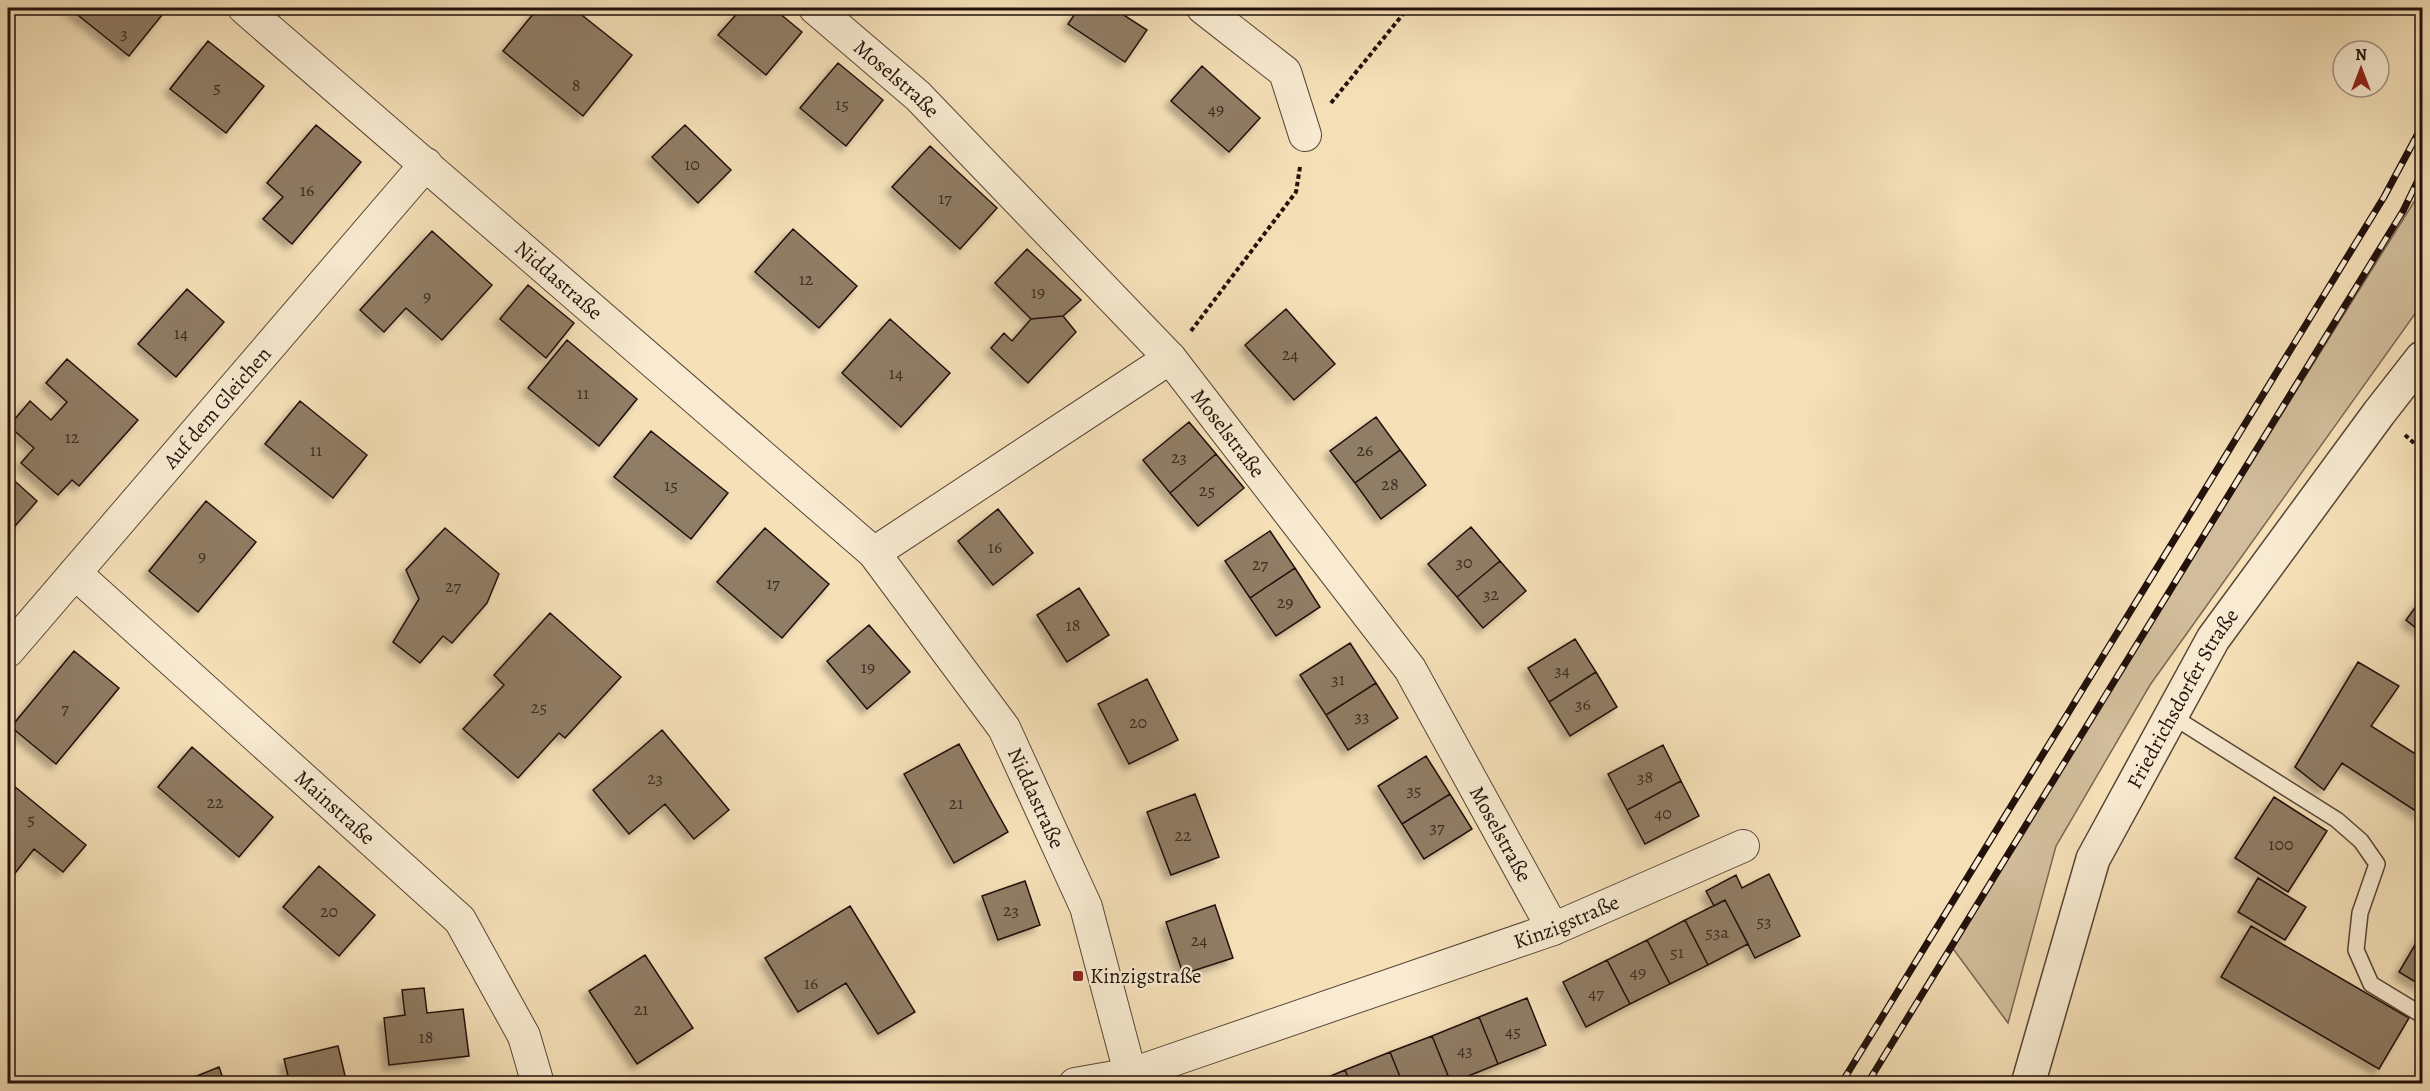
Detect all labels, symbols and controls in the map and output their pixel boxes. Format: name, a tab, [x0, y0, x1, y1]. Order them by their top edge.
house number: 3	[120, 21, 128, 45]
street label: Moselstraße	[848, 33, 946, 124]
north arrow	[2331, 39, 2391, 99]
text: N	[2355, 44, 2367, 66]
house number: 8	[572, 73, 580, 97]
house number: 5	[213, 75, 221, 99]
house number: 15	[835, 92, 849, 116]
house number: 49	[1208, 97, 1224, 121]
house number: 10	[684, 152, 700, 176]
house number: 16	[300, 178, 314, 202]
house number: 17	[938, 186, 952, 210]
street label: Niddastraße	[509, 234, 609, 326]
house number: 12	[799, 267, 814, 291]
house number: 19	[1031, 280, 1045, 304]
house number: 9	[423, 284, 431, 308]
house number: 14	[174, 321, 188, 345]
street label: Auf dem Gleichen	[156, 341, 277, 475]
house number: 24	[1282, 342, 1298, 366]
house number: 14	[889, 361, 903, 385]
house number: 11	[577, 381, 589, 405]
street label: Moselstraße	[1185, 383, 1271, 484]
house number: 12	[65, 425, 80, 449]
house number: 11	[310, 438, 322, 462]
house number: 26	[1357, 438, 1373, 462]
house number: 23	[1171, 445, 1187, 469]
house number: 28	[1381, 472, 1399, 496]
house number: 15	[664, 473, 678, 497]
house number: 25	[1199, 478, 1215, 502]
house number: 16	[988, 535, 1002, 559]
house number: 9	[198, 544, 206, 568]
house number: 30	[1455, 550, 1473, 574]
house number: 27	[1252, 552, 1268, 576]
house number: 17	[766, 571, 780, 595]
house number: 27	[445, 574, 461, 598]
house number: 32	[1483, 582, 1499, 606]
house number: 29	[1277, 590, 1293, 614]
street label: Friedrichsdorfer Straße	[2120, 603, 2245, 794]
house number: 18	[1066, 613, 1080, 637]
house number: 19	[861, 655, 875, 679]
house number: 34	[1554, 658, 1570, 682]
house number: 31	[1331, 667, 1345, 691]
house number: 36	[1575, 692, 1591, 716]
house number: 25	[531, 695, 547, 719]
house number: 7	[61, 696, 69, 720]
house number: 33	[1355, 704, 1369, 728]
house number: 20	[1129, 710, 1147, 734]
street label: Niddastraße	[1001, 743, 1071, 853]
street label: Mainstraße	[289, 764, 381, 851]
house number: 38	[1637, 765, 1653, 789]
house number: 23	[647, 766, 663, 790]
house number: 35	[1406, 778, 1422, 802]
street label: Moselstraße	[1463, 781, 1538, 887]
house number: 22	[206, 790, 224, 814]
house number: 21	[949, 791, 963, 815]
house number: 40	[1654, 801, 1672, 825]
house number: 5	[27, 807, 35, 831]
house number: 37	[1429, 815, 1445, 839]
house number: 22	[1174, 823, 1192, 847]
house number: 100	[2268, 832, 2294, 856]
street label: Kinzigstraße	[1510, 888, 1623, 956]
house number: 23	[1003, 898, 1019, 922]
house number: 20	[320, 899, 338, 923]
house number: 53	[1756, 909, 1772, 933]
house number: 53a	[1705, 920, 1729, 944]
house number: 24	[1191, 928, 1207, 952]
house number: 51	[1670, 940, 1684, 964]
house number: 49	[1630, 960, 1646, 984]
place label: Kinzigstraße	[1090, 962, 1202, 990]
marker: Kinzigstraße	[1071, 969, 1085, 983]
house number: 16	[804, 971, 818, 995]
house number: 47	[1588, 981, 1604, 1005]
house number: 21	[634, 997, 648, 1021]
house number: 45	[1505, 1019, 1521, 1043]
house number: 18	[419, 1025, 433, 1049]
house number: 43	[1457, 1038, 1473, 1062]

